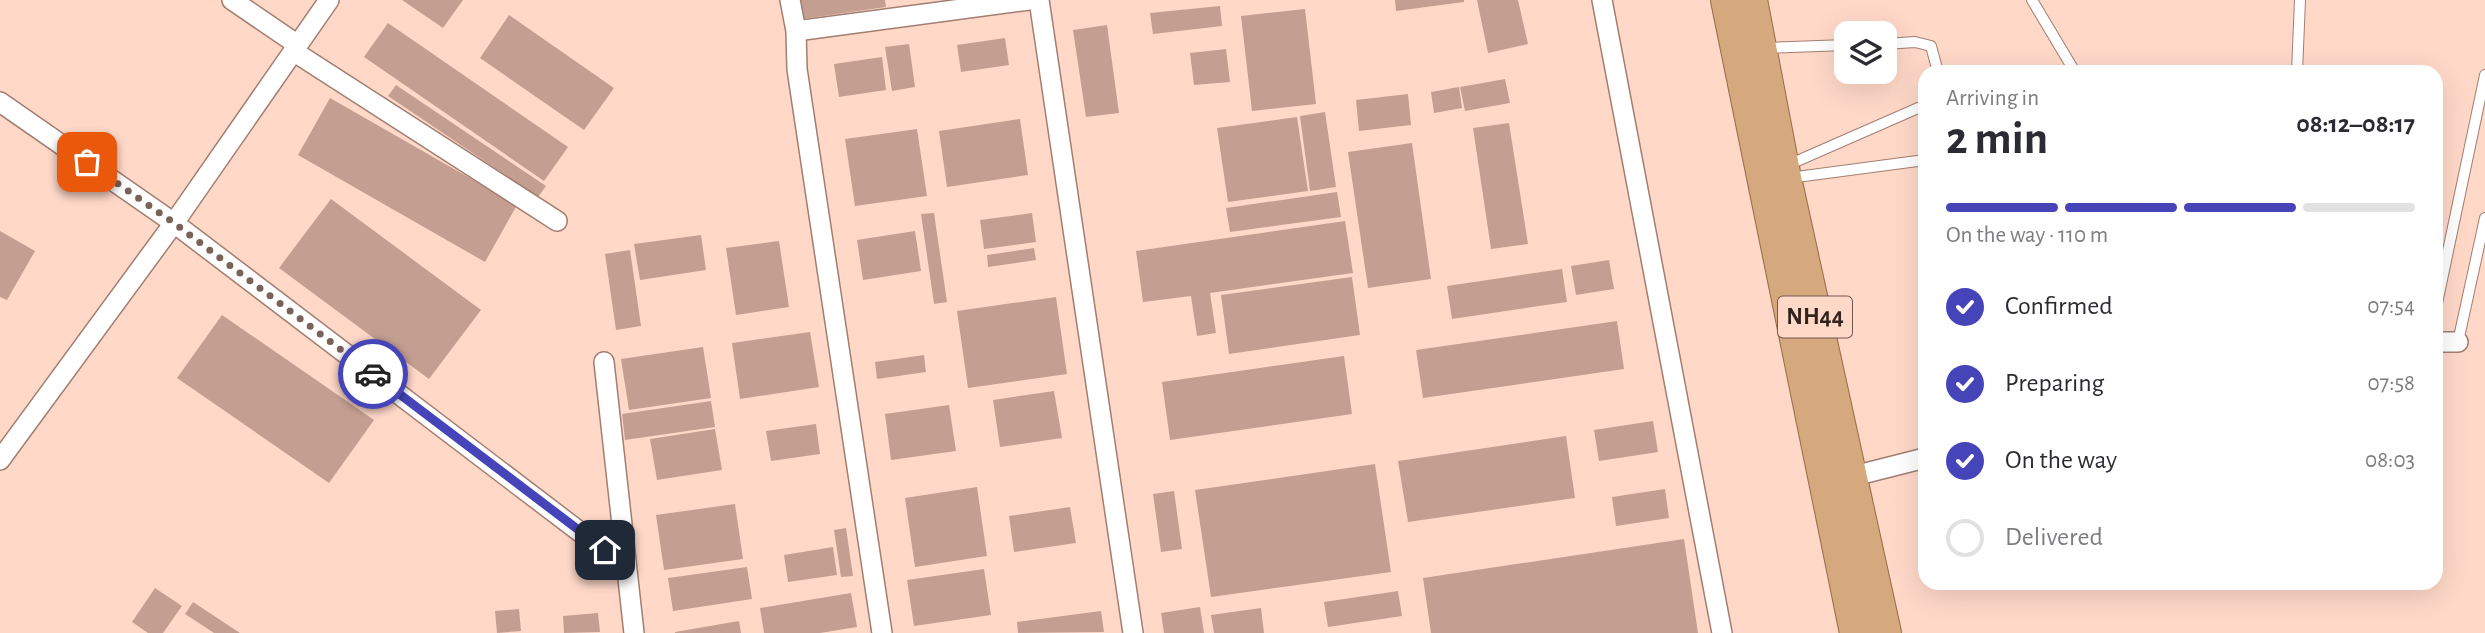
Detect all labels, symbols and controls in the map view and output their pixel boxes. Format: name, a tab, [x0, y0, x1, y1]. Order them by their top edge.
map controls	[1834, 21, 1897, 84]
button: layers	[1834, 21, 1897, 84]
text: Arriving in	[1946, 87, 2039, 110]
text: 08:12–08:17	[2296, 111, 2415, 137]
text: 2 min	[1946, 116, 2048, 162]
pin	[57, 132, 117, 192]
icon: bag	[68, 143, 106, 181]
text: On the way · 110 m	[1946, 224, 2108, 247]
icon: check	[1946, 288, 1984, 326]
text: Confirmed	[2005, 293, 2113, 319]
text: 07:54	[2367, 295, 2415, 318]
road number: NH44	[1778, 296, 1852, 338]
courier	[338, 339, 408, 409]
icon: car	[354, 355, 392, 393]
icon: check	[1946, 365, 1984, 403]
text: Preparing	[2005, 370, 2104, 396]
text: 07:58	[2367, 372, 2415, 395]
icon: check	[1946, 442, 1984, 480]
text: On the way	[2005, 447, 2117, 473]
text: 08:03	[2365, 449, 2415, 472]
pin	[575, 520, 635, 580]
text: Delivered	[2005, 524, 2103, 550]
icon: home	[586, 531, 624, 569]

